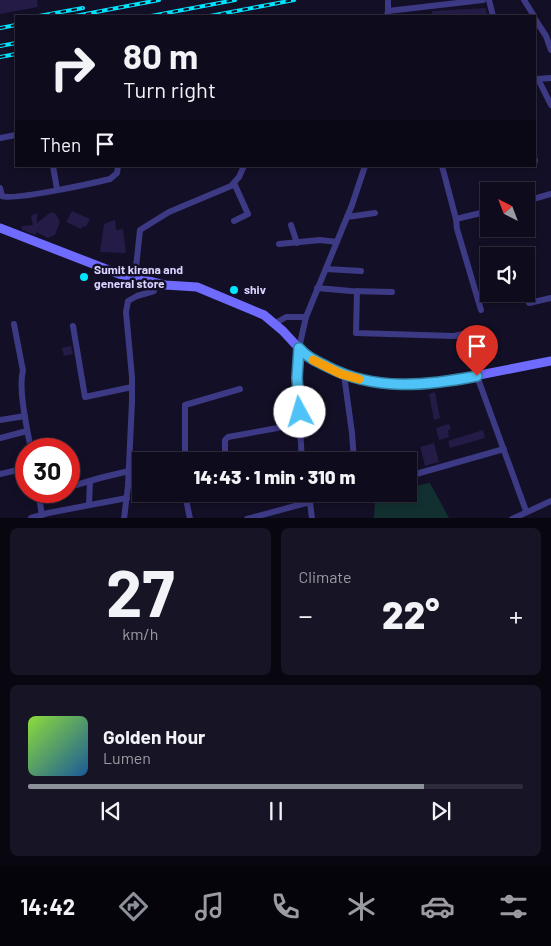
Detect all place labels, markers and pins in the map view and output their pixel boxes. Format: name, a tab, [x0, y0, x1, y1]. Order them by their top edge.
place label: Sumit kirana and general store	[94, 262, 183, 290]
marker: Sumit kirana and general store	[78, 271, 90, 283]
place label: shiv	[244, 282, 266, 296]
marker: shiv	[228, 284, 240, 296]
pin	[456, 325, 498, 376]

